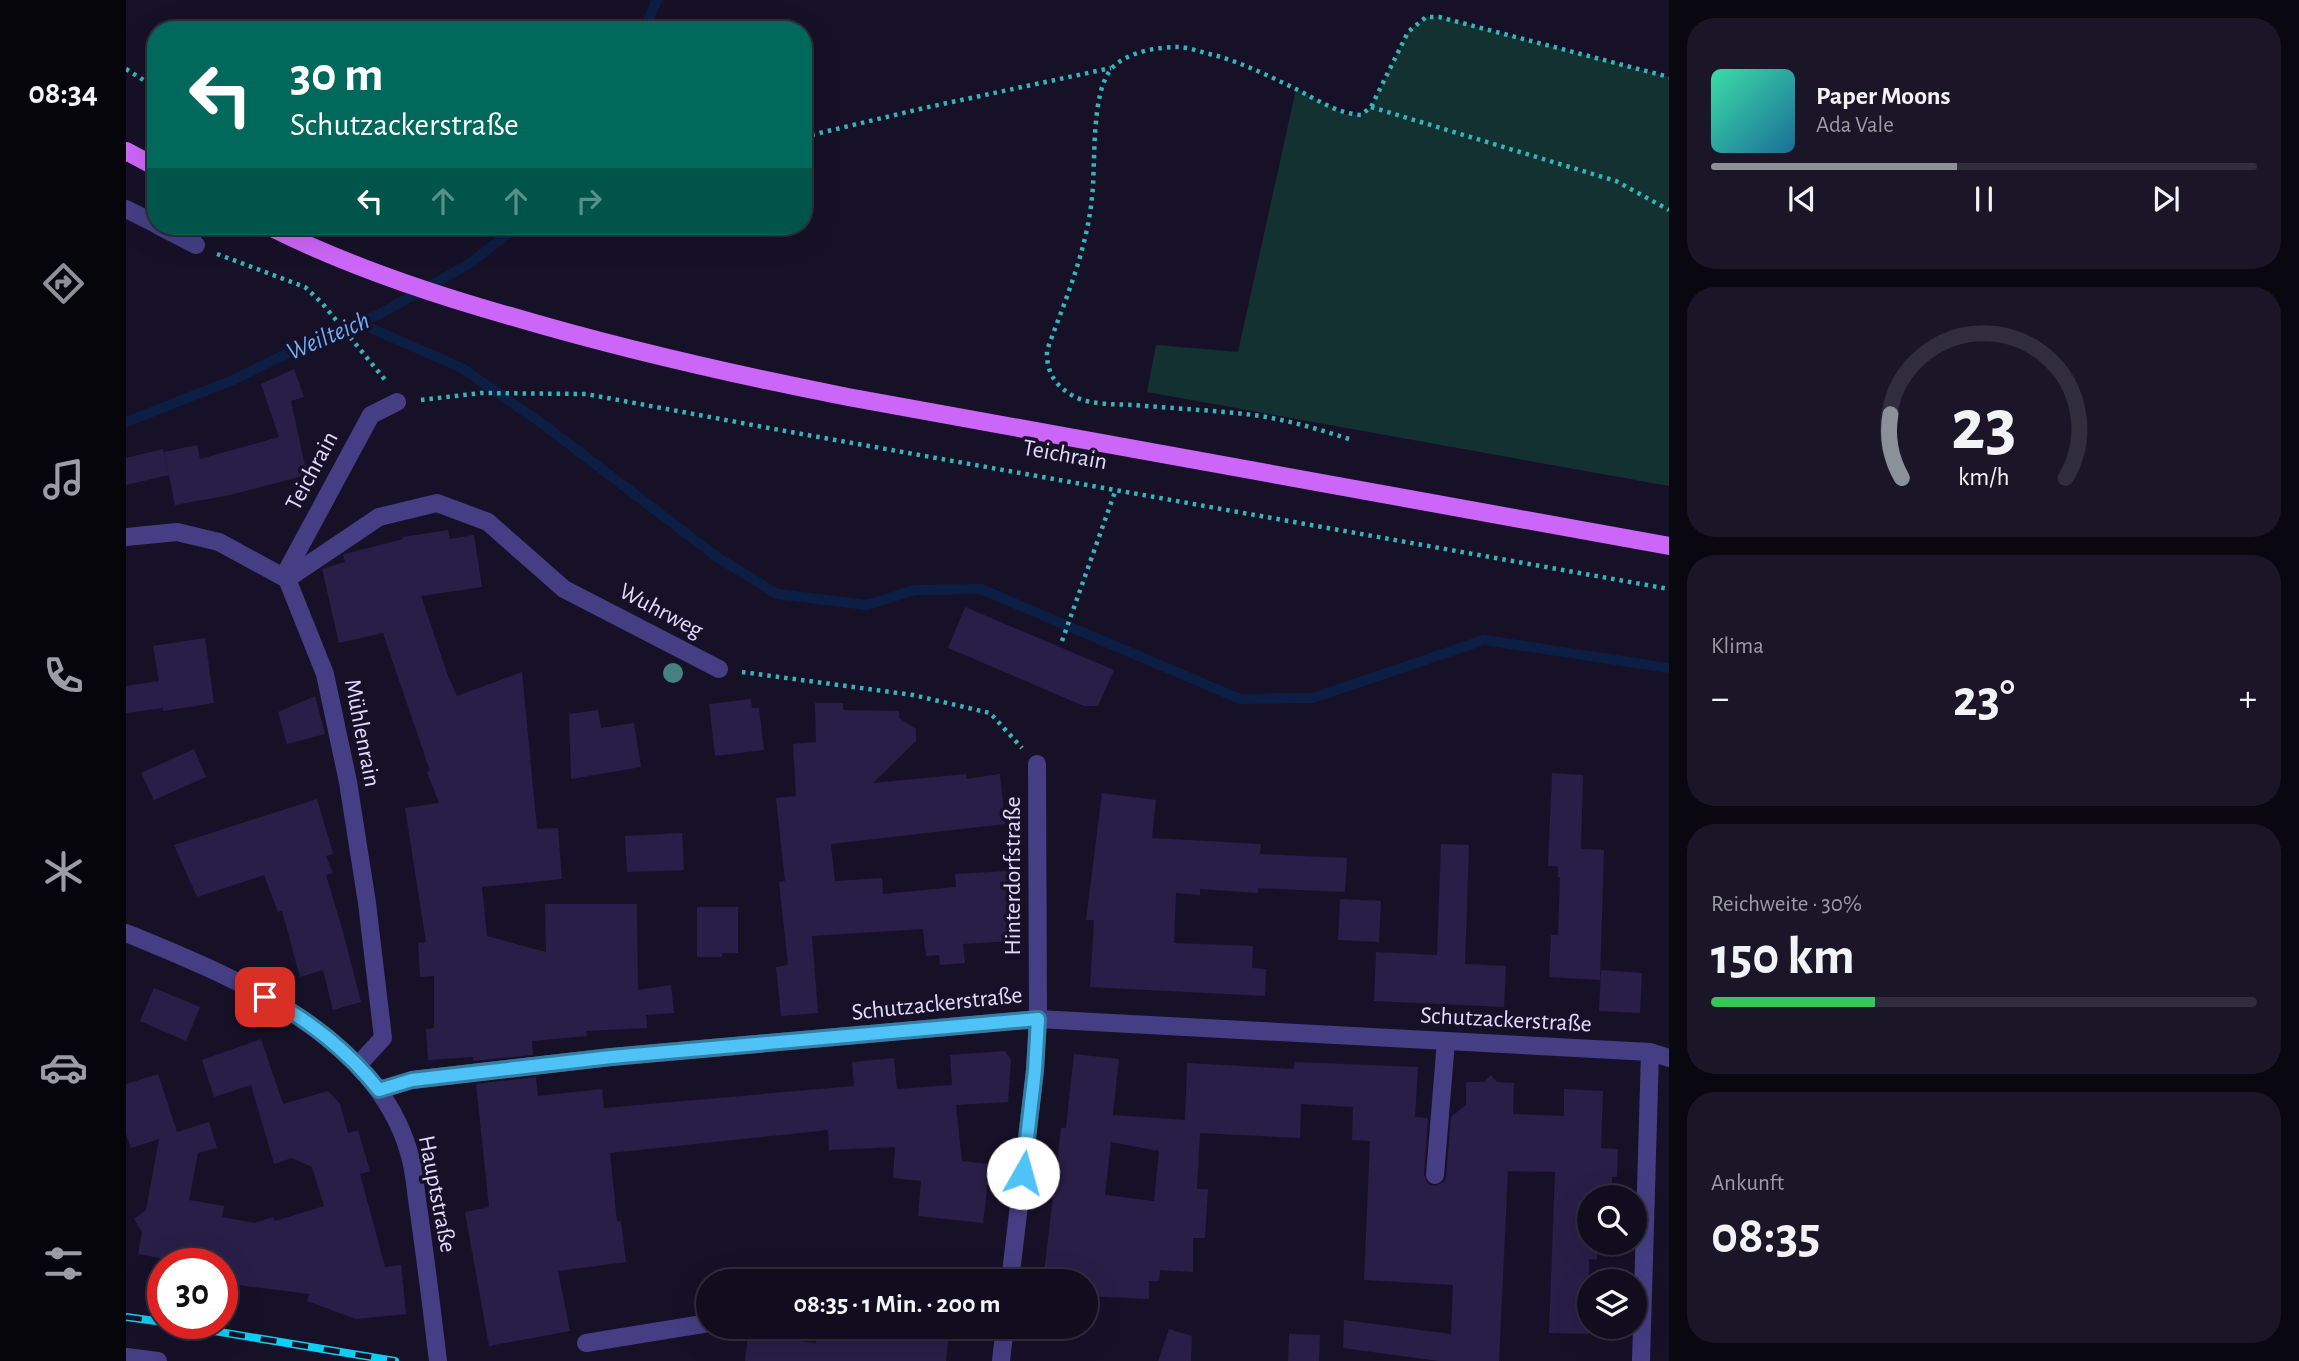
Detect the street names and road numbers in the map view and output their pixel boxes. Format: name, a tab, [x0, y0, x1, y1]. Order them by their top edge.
street label: Teichrain	[281, 428, 343, 514]
street label: Teichrain	[1021, 436, 1109, 474]
street label: Wuhrweg	[615, 579, 707, 643]
street label: Mühlenrain	[340, 677, 384, 789]
street label: Hinterdorfstraße	[1001, 796, 1025, 956]
street label: Schutzackerstraße	[850, 983, 1024, 1025]
street label: Schutzackerstraße	[1420, 1004, 1592, 1036]
street label: Hauptstraße	[414, 1133, 460, 1255]

